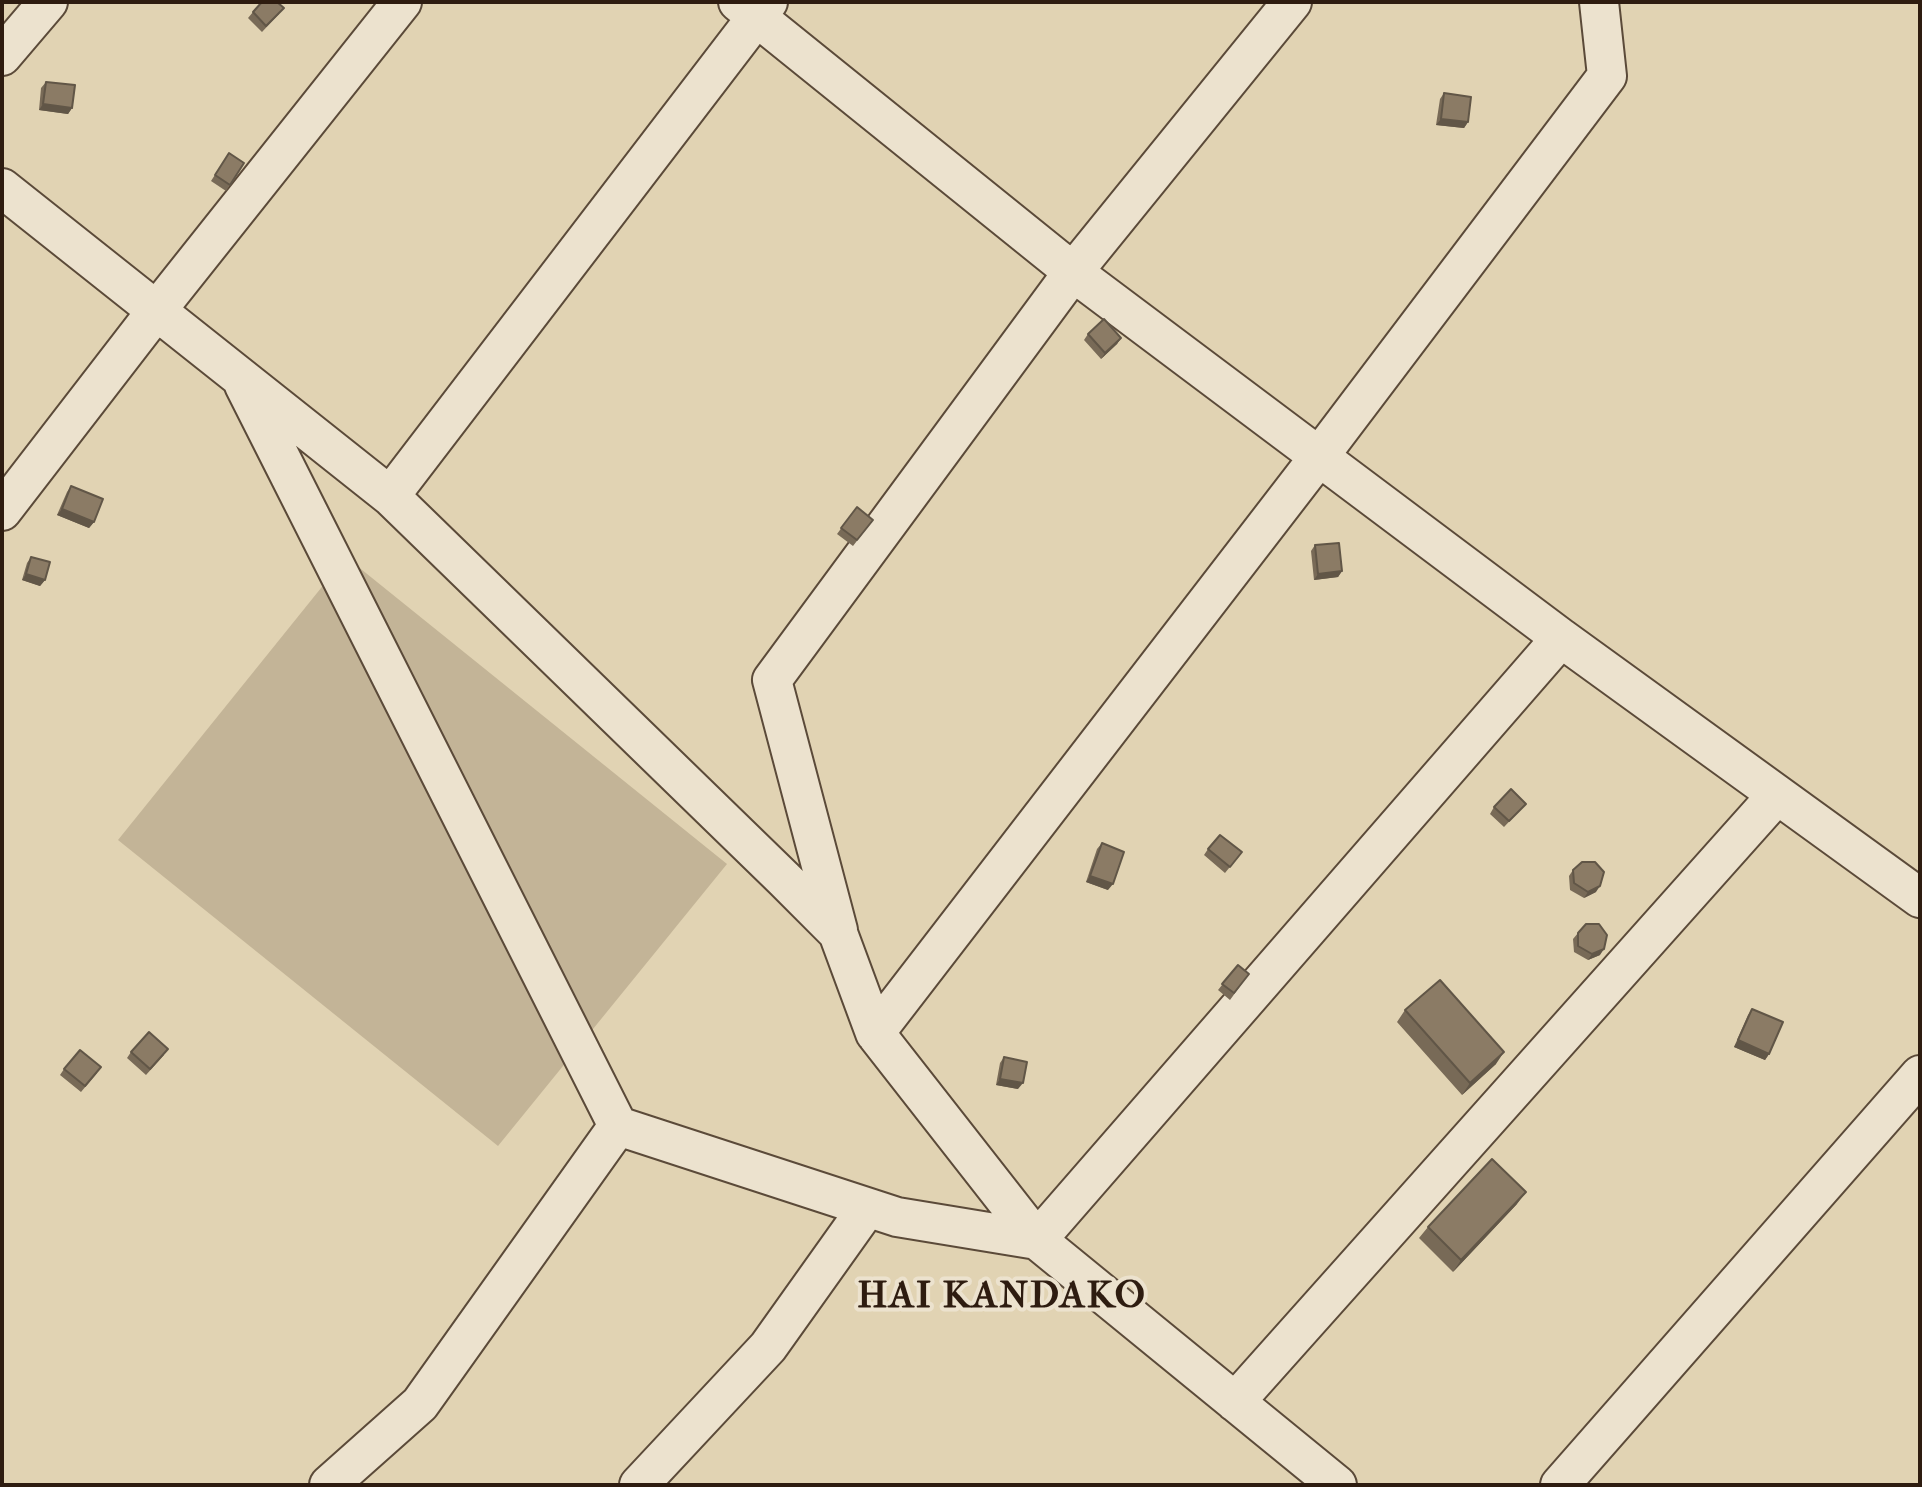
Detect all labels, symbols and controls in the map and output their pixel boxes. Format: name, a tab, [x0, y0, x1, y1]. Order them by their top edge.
district label: HAI KANDAKO	[857, 1275, 1147, 1321]

